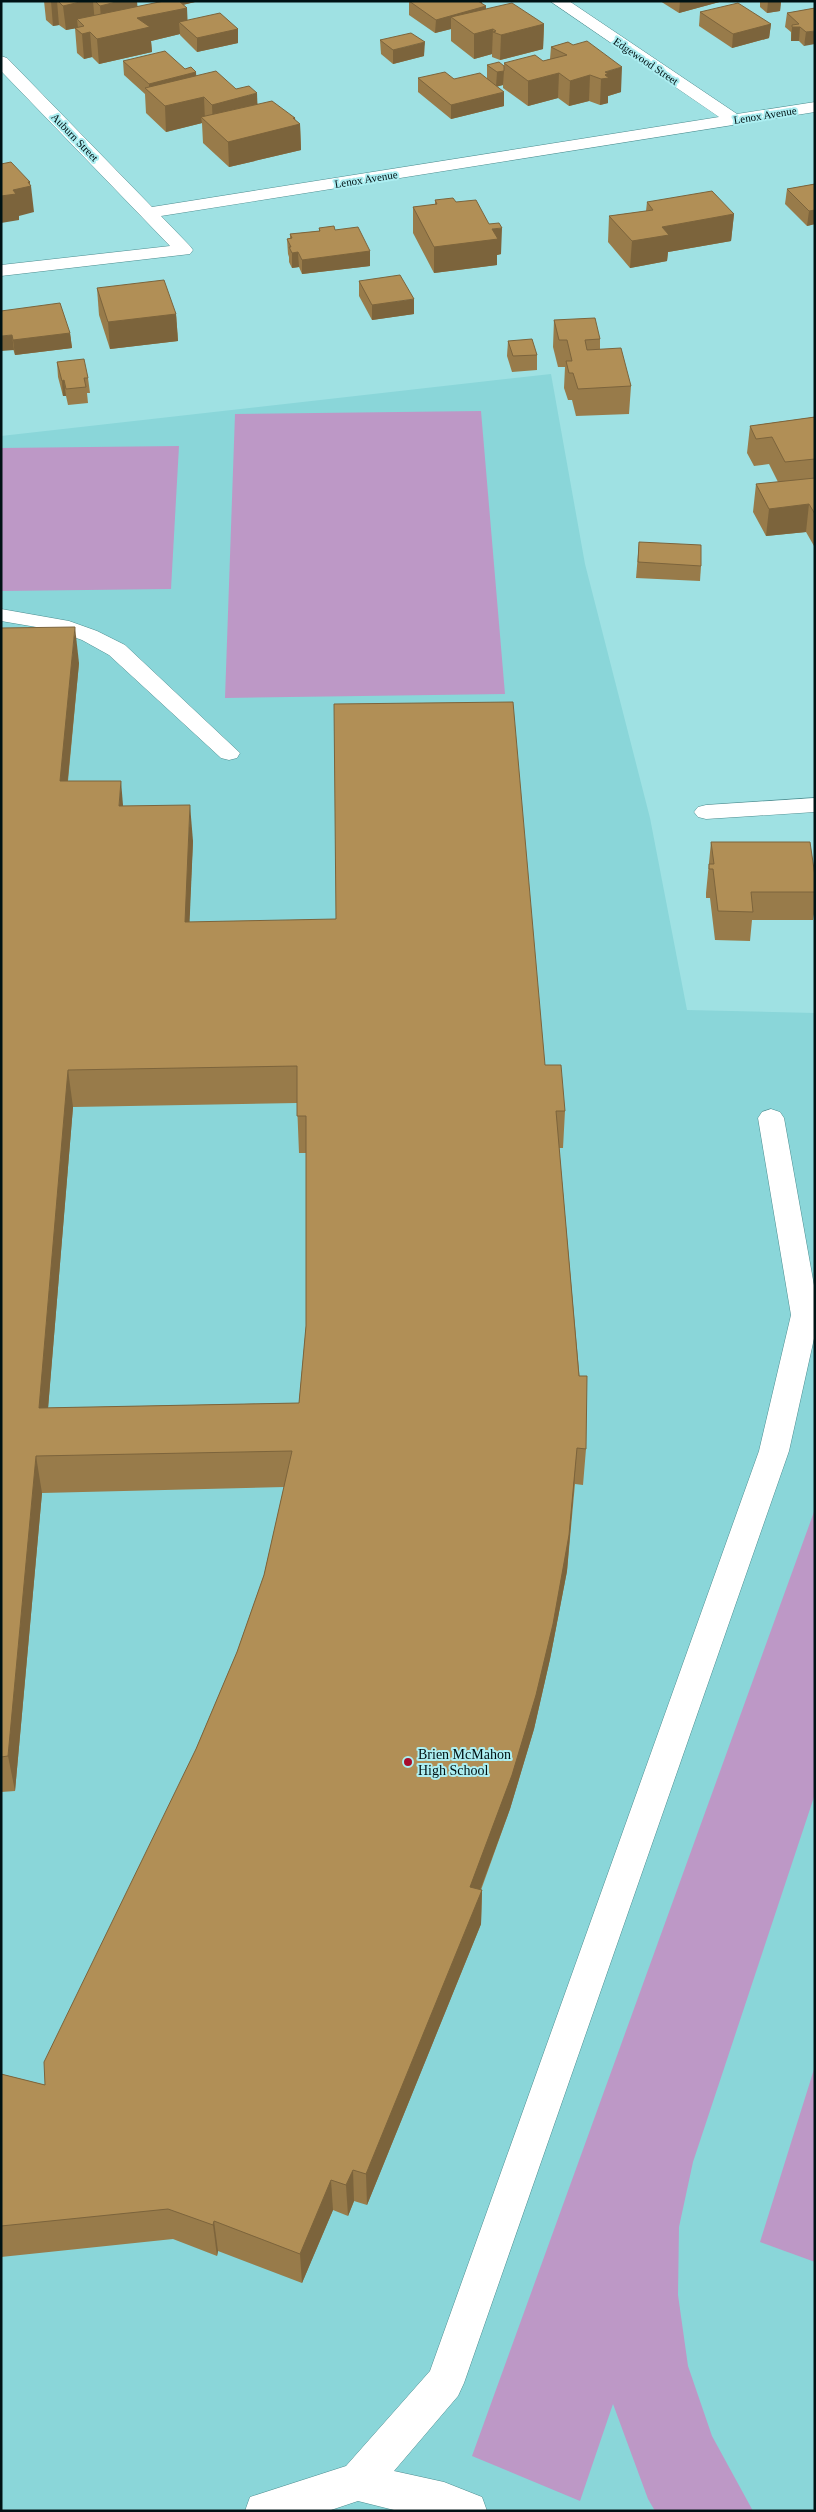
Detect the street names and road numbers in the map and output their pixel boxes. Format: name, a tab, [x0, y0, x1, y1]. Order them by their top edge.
street label: Edgewood Street	[611, 35, 681, 87]
street label: Lenox Avenue	[733, 104, 797, 126]
street label: Auburn Street	[49, 111, 101, 163]
street label: Lenox Avenue	[334, 168, 398, 190]

